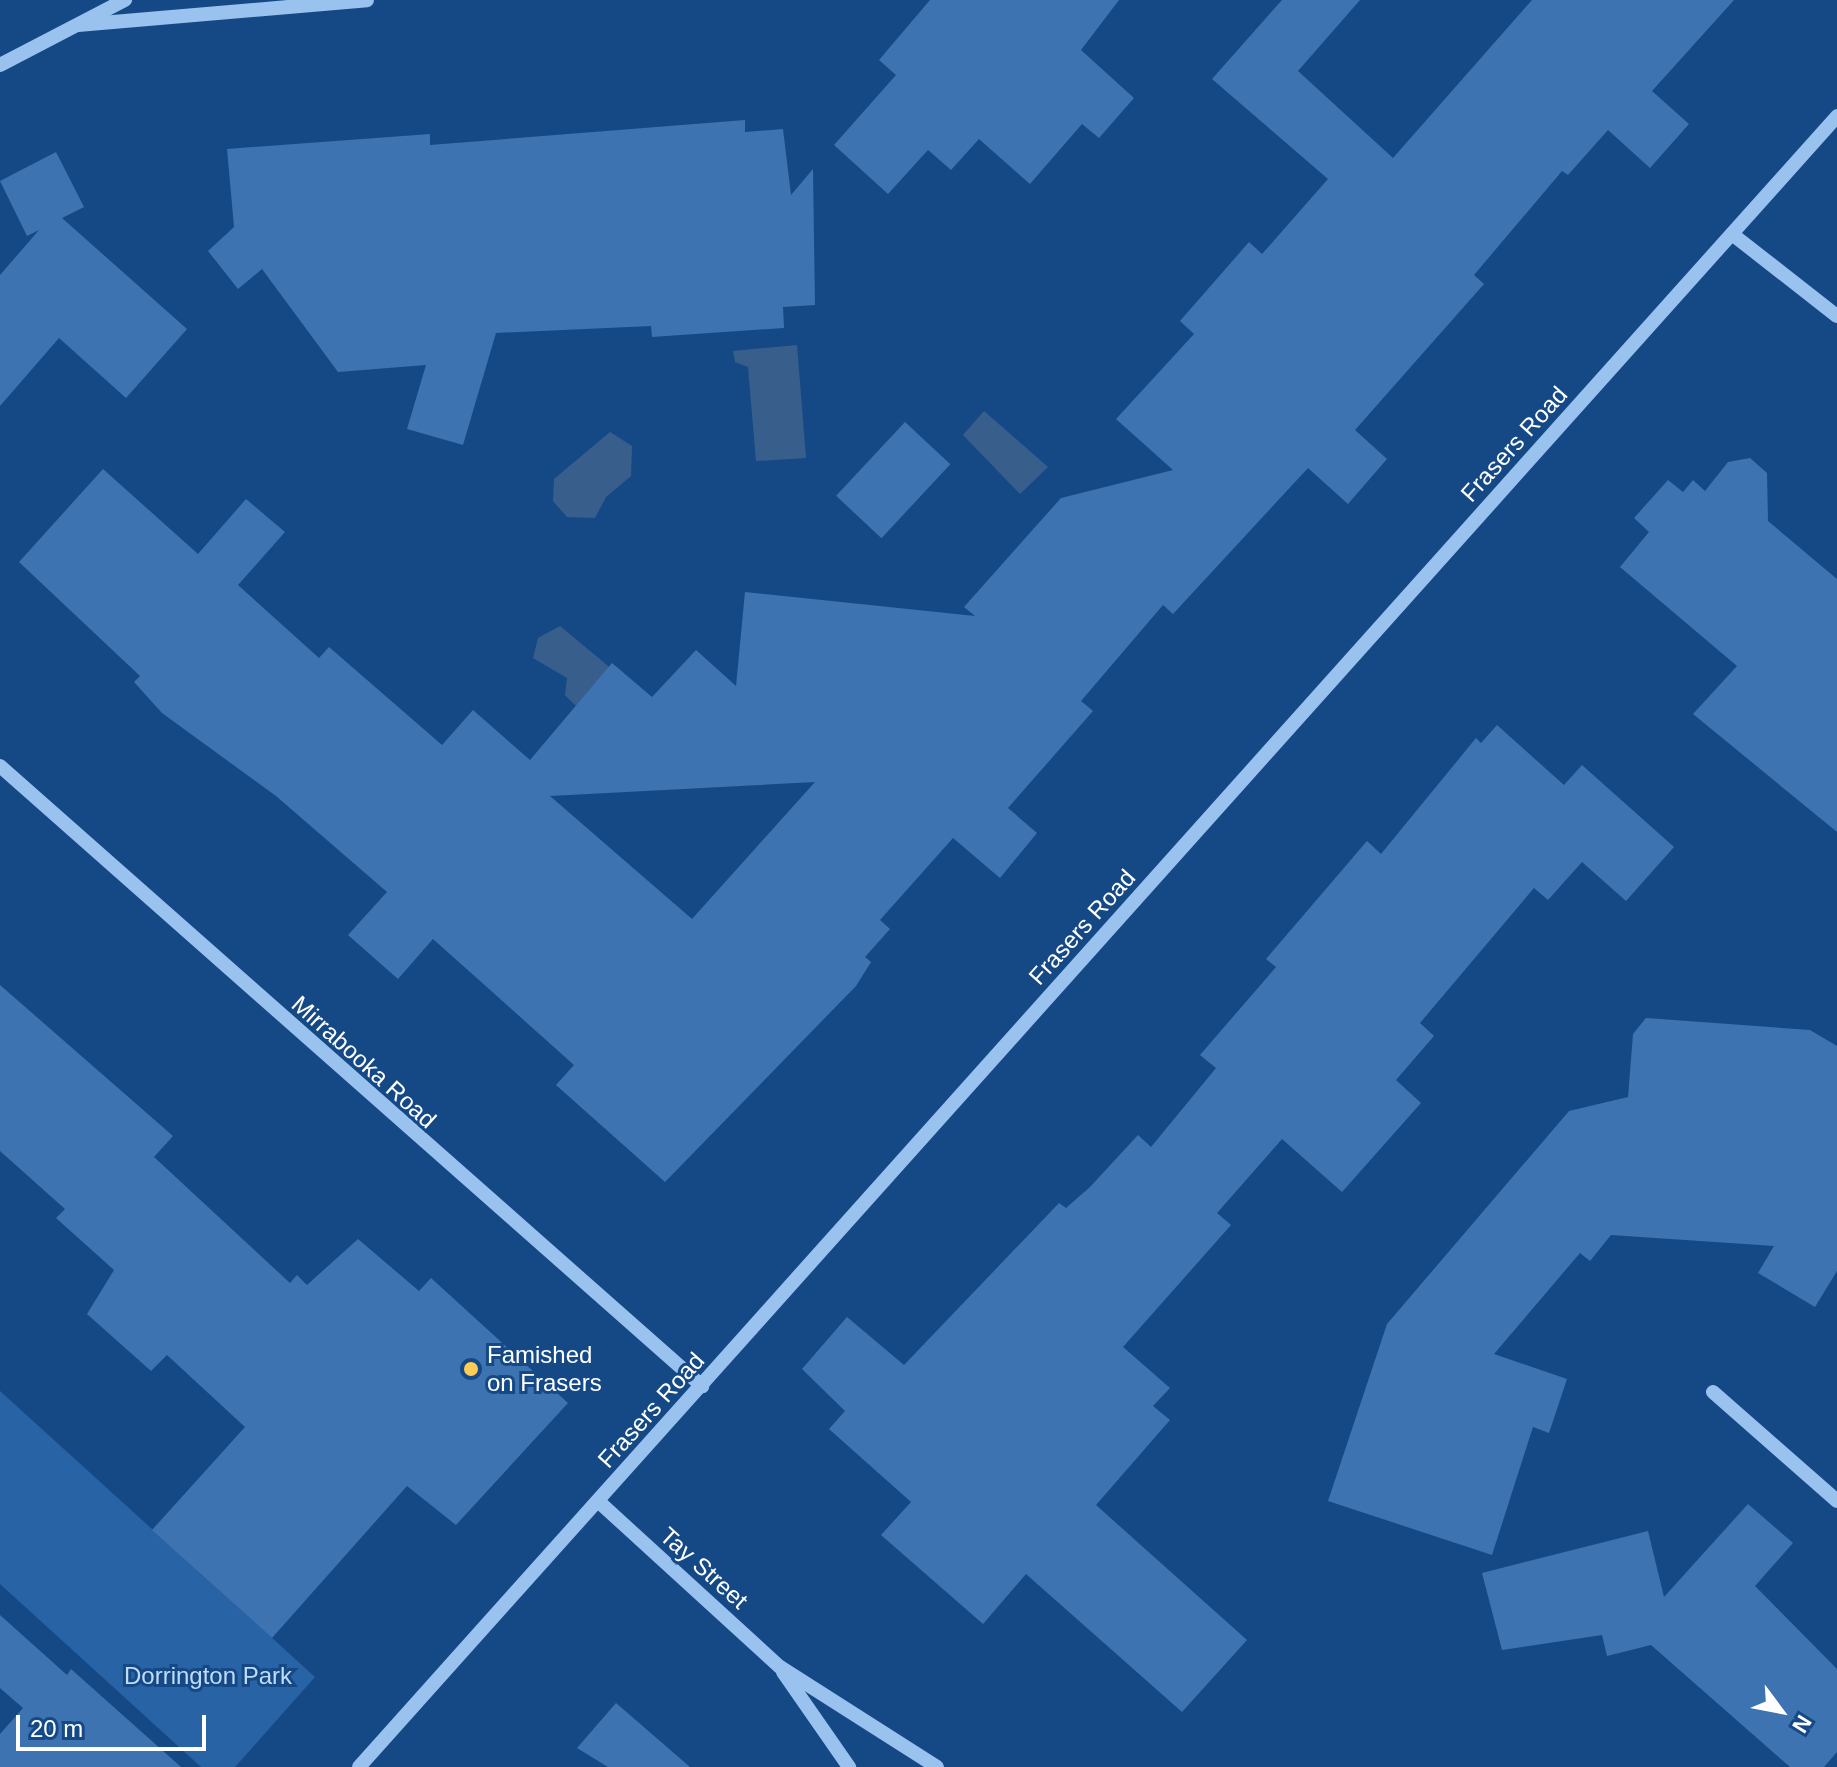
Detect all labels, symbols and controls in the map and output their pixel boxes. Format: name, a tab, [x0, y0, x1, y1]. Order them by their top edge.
street label: Frasers Road	[1455, 380, 1573, 508]
street label: Frasers Road	[1023, 863, 1141, 991]
street label: Mirrabooka Road	[286, 990, 442, 1134]
place label: Famished on Frasers	[487, 1341, 602, 1397]
street label: Frasers Road	[592, 1346, 710, 1474]
marker: Famished on Frasers	[462, 1360, 480, 1378]
street label: Tay Street	[654, 1521, 754, 1615]
park label: Dorrington Park	[124, 1662, 292, 1690]
north arrow	[1741, 1671, 1821, 1751]
scale bar	[20, 1699, 210, 1749]
text: N	[1787, 1711, 1817, 1737]
text: 20 m	[30, 1715, 83, 1742]

